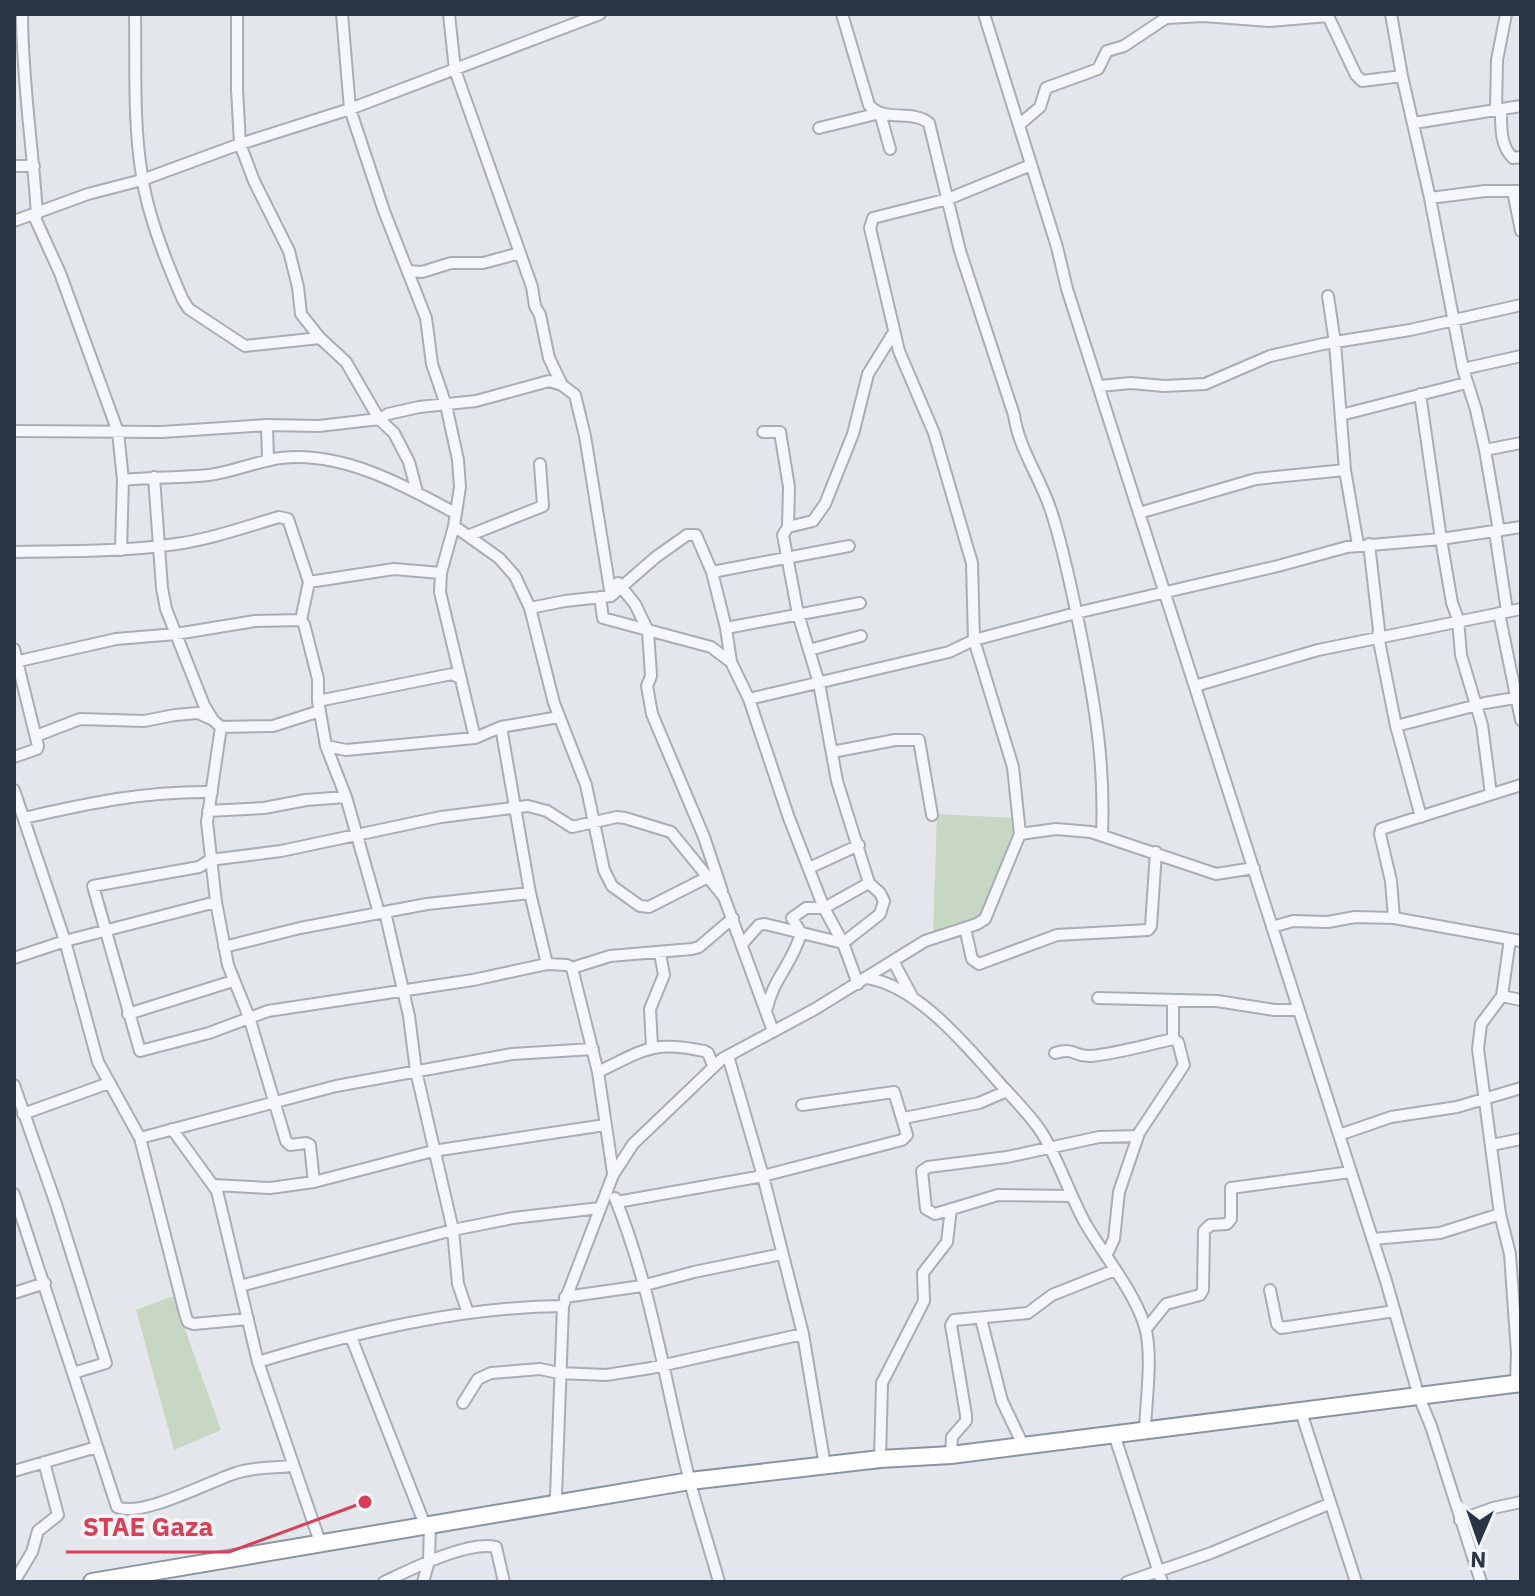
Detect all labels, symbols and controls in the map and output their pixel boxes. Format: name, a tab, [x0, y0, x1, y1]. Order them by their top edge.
north arrow	[1439, 1500, 1519, 1580]
callout: STAE Gaza	[66, 1502, 229, 1552]
text: STAE Gaza	[83, 1509, 213, 1543]
text: N	[1470, 1546, 1487, 1575]

